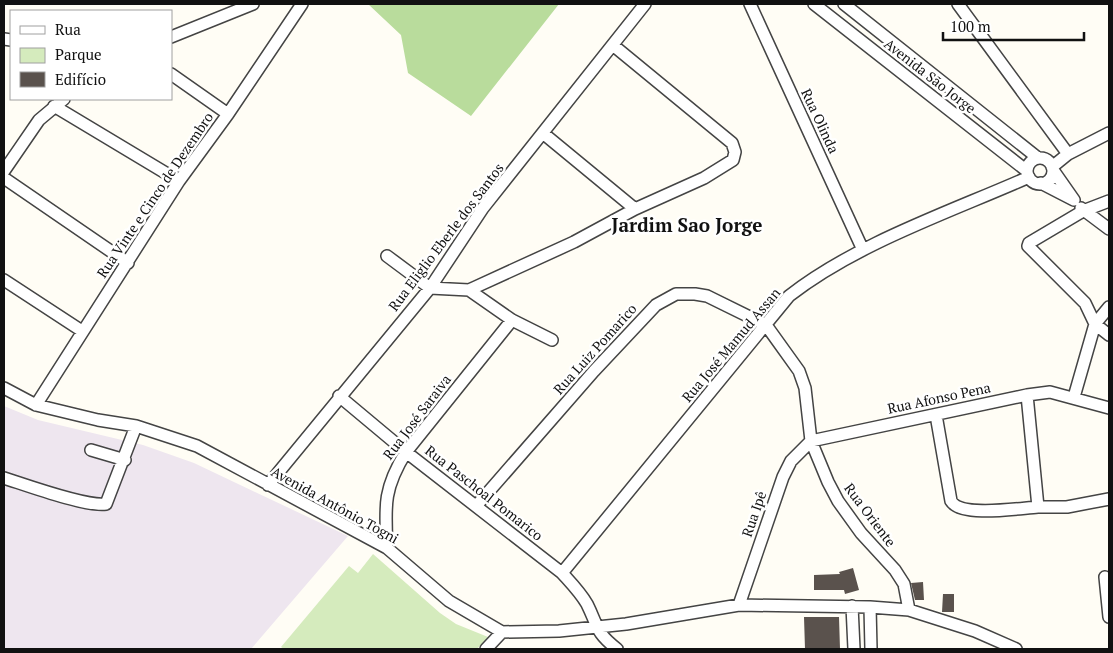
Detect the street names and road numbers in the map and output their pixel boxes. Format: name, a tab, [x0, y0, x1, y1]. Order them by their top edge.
street label: Avenida São Jorge	[881, 34, 980, 117]
street label: Rua Olinda	[797, 85, 844, 156]
street label: Rua Vinte e Cinco de Dezembro	[92, 108, 217, 281]
street label: Rua Eliglio Eberle dos Santos	[384, 159, 508, 315]
street label: Rua José Mamud Assan	[677, 283, 785, 406]
street label: Rua Luiz Pomarico	[549, 299, 641, 398]
street label: Rua José Saraiva	[378, 370, 455, 463]
street label: Rua Afonso Pena	[886, 377, 992, 418]
street label: Rua Paschoal Pomarico	[422, 441, 547, 545]
street label: Avenida Antônio Togni	[268, 462, 402, 548]
street label: Rua Oriente	[840, 479, 901, 550]
street label: Rua Ipê	[737, 488, 770, 539]

